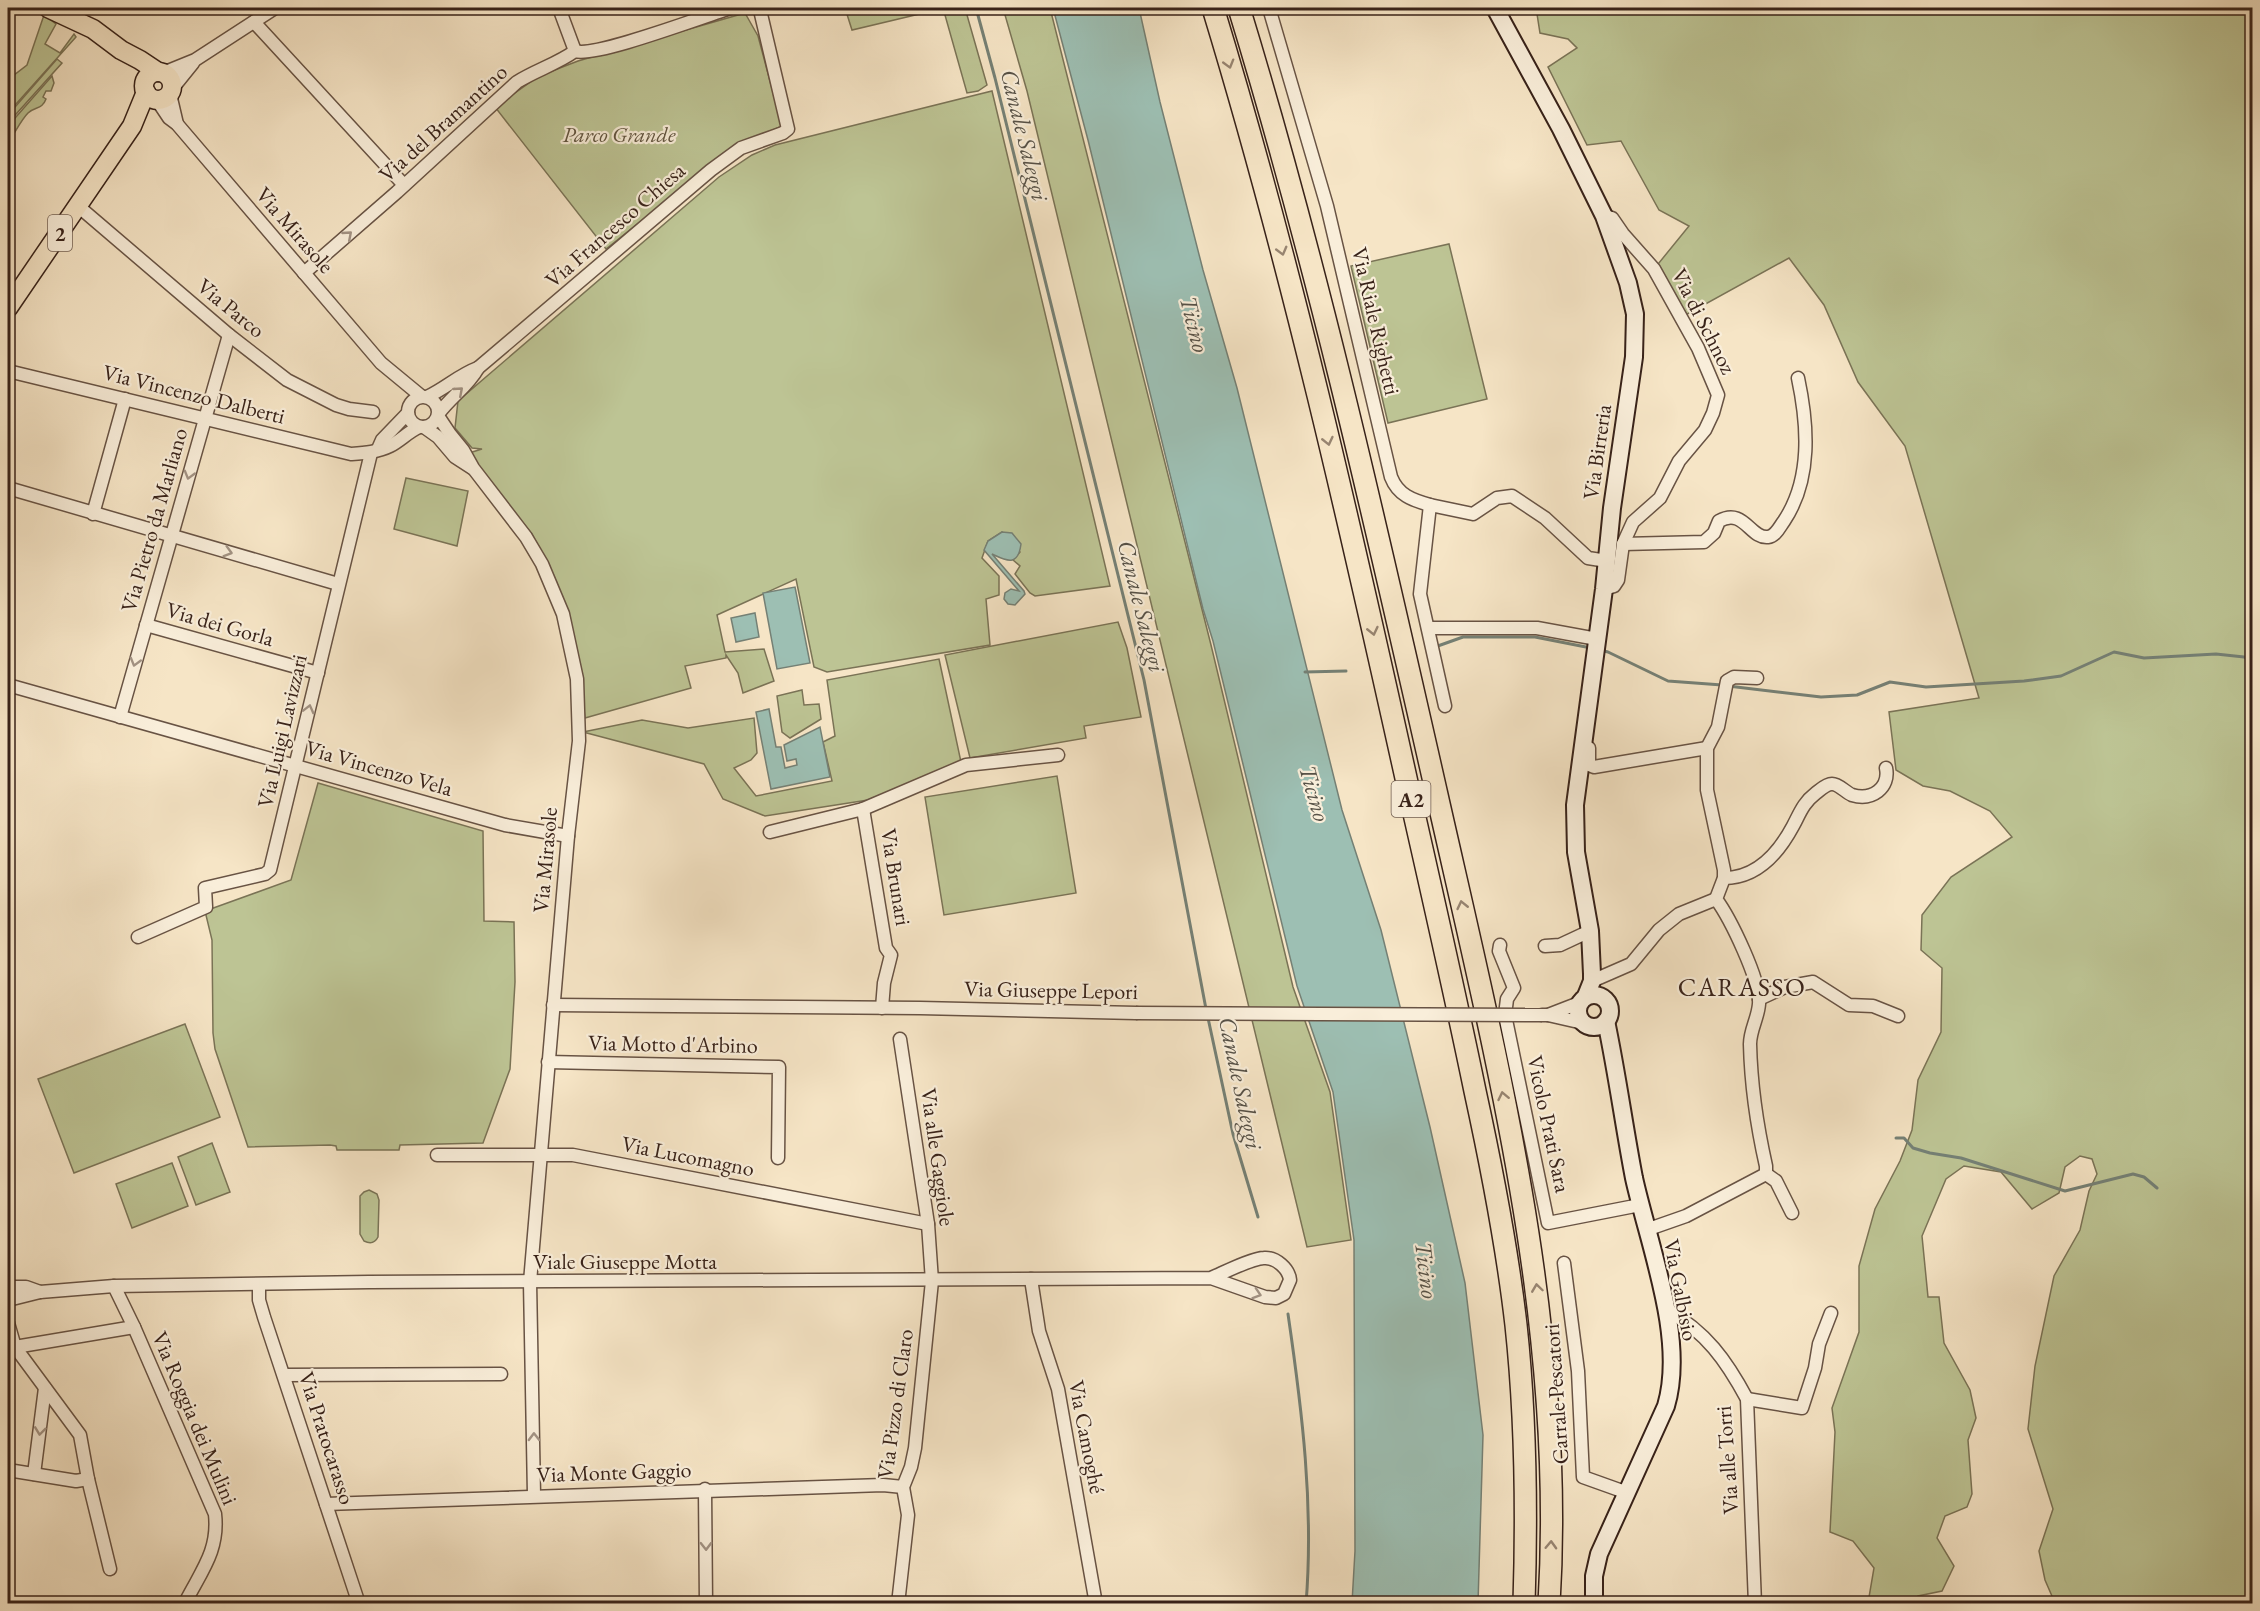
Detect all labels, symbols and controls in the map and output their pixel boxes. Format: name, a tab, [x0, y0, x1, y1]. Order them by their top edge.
street label: Via del Bramantino	[372, 57, 514, 189]
one-way arrow	[1222, 58, 1235, 68]
water label: Canale Saleggi	[994, 66, 1057, 205]
park label: Parco Grande	[563, 120, 676, 149]
street label: Via Francesco Chiesa	[539, 156, 691, 294]
street label: Via Mirasole	[249, 181, 341, 280]
road number: 2	[48, 215, 72, 251]
one-way arrow	[341, 231, 352, 242]
street label: Via Riale Righetti	[1345, 244, 1407, 398]
one-way arrow	[1274, 246, 1287, 256]
street label: Via di Schnoz	[1665, 263, 1743, 379]
street label: Via Parco	[191, 272, 271, 344]
water label: Ticino	[1173, 292, 1217, 356]
street label: Via Vincenzo Dalberti	[100, 357, 288, 431]
one-way arrow	[452, 387, 463, 398]
street label: Via Birreria	[1576, 402, 1618, 502]
street label: Via Pietro da Marliano	[114, 424, 194, 615]
one-way arrow	[1321, 436, 1334, 446]
one-way arrow	[184, 469, 196, 480]
water label: Canale Saleggi	[1111, 537, 1174, 676]
one-way arrow	[222, 545, 233, 557]
street label: Via dei Gorla	[163, 595, 277, 653]
one-way arrow	[1365, 625, 1378, 635]
street label: Via Luigi Lavizzari	[250, 652, 314, 810]
one-way arrow	[130, 656, 142, 667]
one-way arrow	[302, 704, 315, 714]
street label: Via Vincenzo Vela	[302, 733, 456, 803]
water label: Ticino	[1292, 761, 1338, 825]
road number: A2	[1392, 781, 1430, 817]
street label: Via Mirasole	[526, 806, 564, 914]
street label: Via Brunari	[874, 826, 918, 928]
one-way arrow	[1456, 900, 1469, 910]
district label: CARASSO	[1678, 970, 1806, 1004]
street label: Via Giuseppe Lepori	[964, 974, 1138, 1006]
water label: Canale Saleggi	[1212, 1014, 1270, 1153]
street label: Via Motto d'Arbino	[588, 1028, 758, 1060]
street label: Vicolo Prati Sara	[1520, 1053, 1578, 1195]
street label: Via alle Gaggiole	[914, 1086, 962, 1228]
one-way arrow	[1497, 1091, 1510, 1101]
street label: Via Lucomagno	[619, 1129, 757, 1183]
street label: Via Galbisio	[1657, 1237, 1705, 1343]
water label: Ticino	[1408, 1240, 1446, 1300]
street label: Viale Giuseppe Motta	[533, 1247, 717, 1276]
one-way arrow	[1531, 1283, 1544, 1292]
one-way arrow	[1251, 1287, 1262, 1300]
street label: Carrale Pescatori	[1537, 1323, 1575, 1465]
street label: Via Roggia dei Mulini	[145, 1327, 245, 1509]
street label: Via Pizzo di Claro	[870, 1327, 920, 1481]
street label: Via Pratocarasso	[292, 1368, 362, 1508]
street label: Via Camoghé	[1062, 1378, 1112, 1497]
street label: Via alle Torri	[1709, 1405, 1745, 1515]
one-way arrow	[34, 1426, 46, 1436]
one-way arrow	[527, 1432, 540, 1441]
street label: Via Monte Gaggio	[536, 1455, 692, 1489]
one-way arrow	[1545, 1541, 1558, 1550]
one-way arrow	[700, 1542, 712, 1551]

